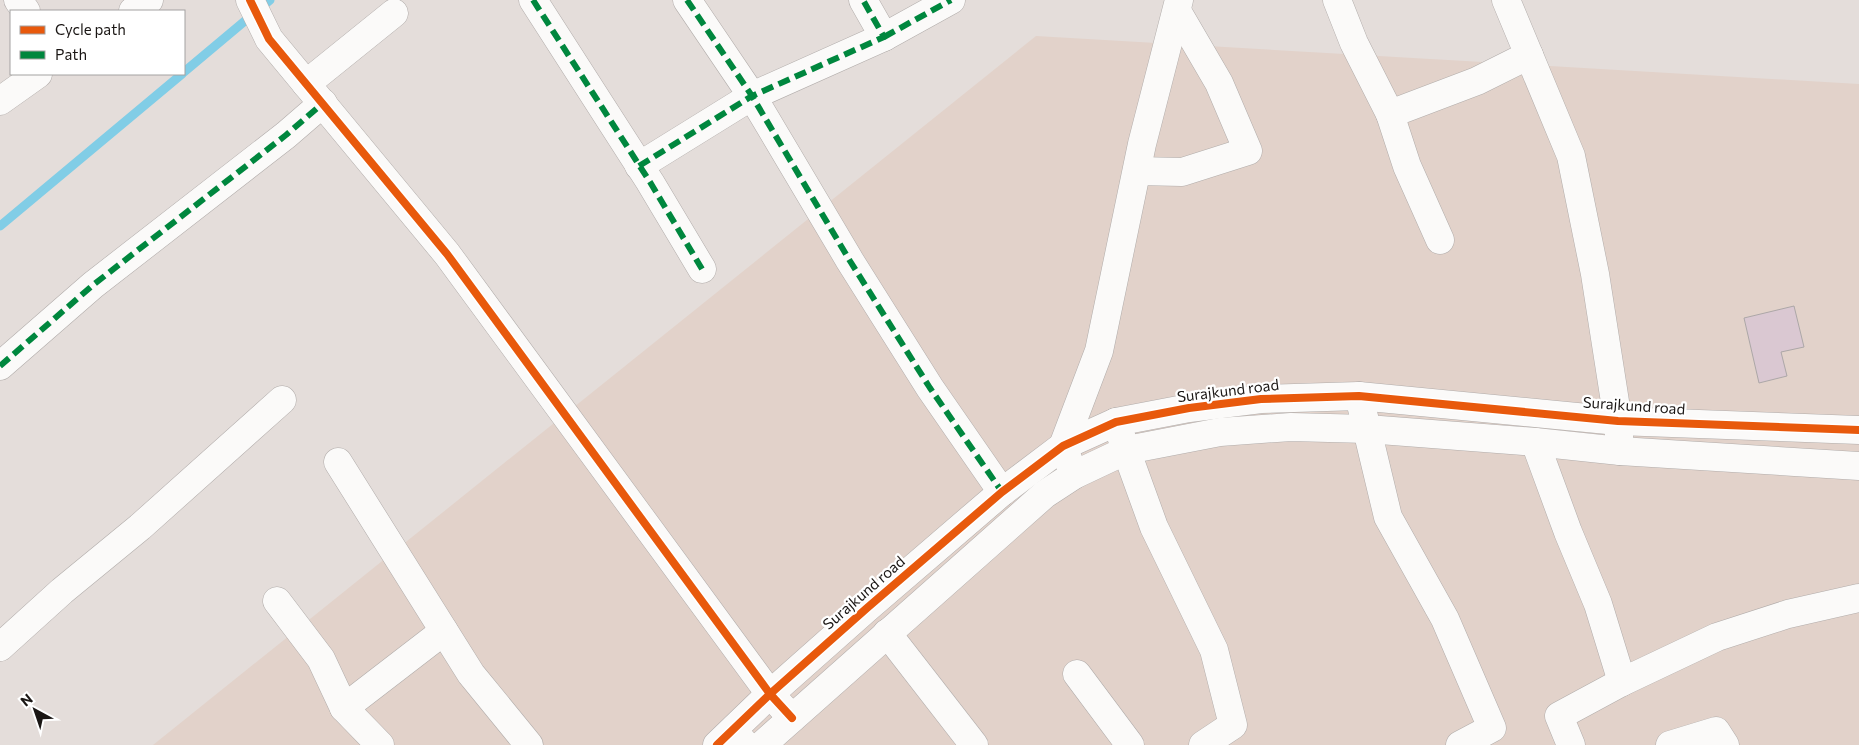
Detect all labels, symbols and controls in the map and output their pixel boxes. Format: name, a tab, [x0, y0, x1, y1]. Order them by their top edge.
legend	[10, 10, 185, 75]
text: Cycle path	[55, 20, 126, 38]
text: Path	[55, 45, 87, 63]
street label: Surajkund road	[1176, 375, 1280, 405]
street label: Surajkund road	[1582, 392, 1686, 418]
street label: Surajkund road	[819, 552, 908, 633]
north arrow	[10, 685, 60, 735]
text: N	[17, 690, 36, 710]

